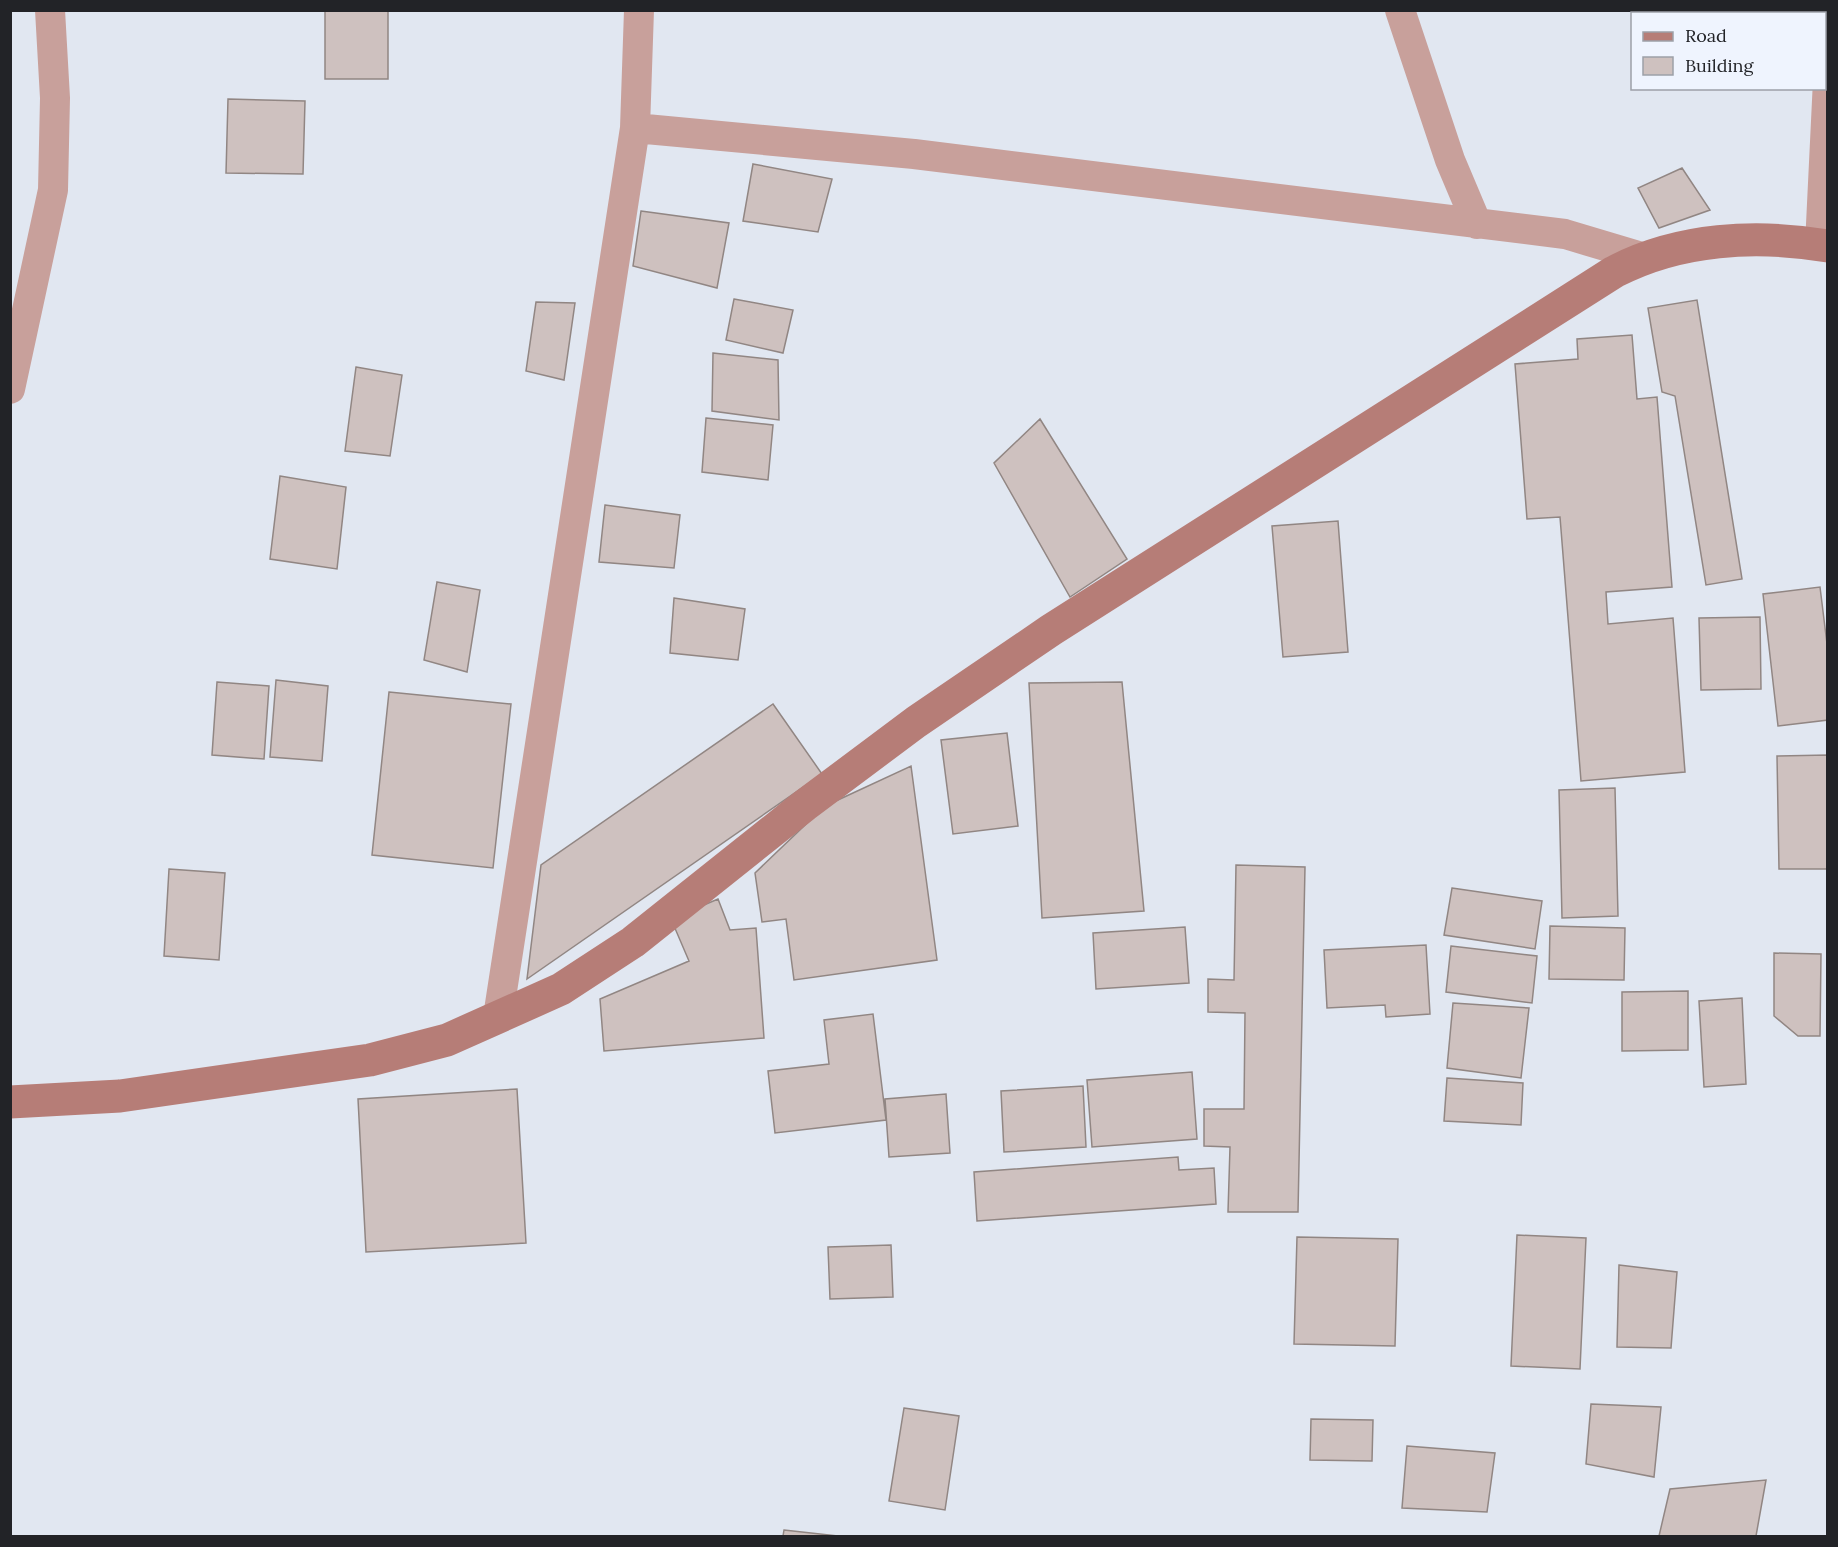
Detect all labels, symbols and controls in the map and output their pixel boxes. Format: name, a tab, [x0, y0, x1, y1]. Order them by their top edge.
legend	[1631, 12, 1826, 90]
text: Road	[1685, 24, 1727, 47]
text: Building	[1685, 54, 1755, 77]

